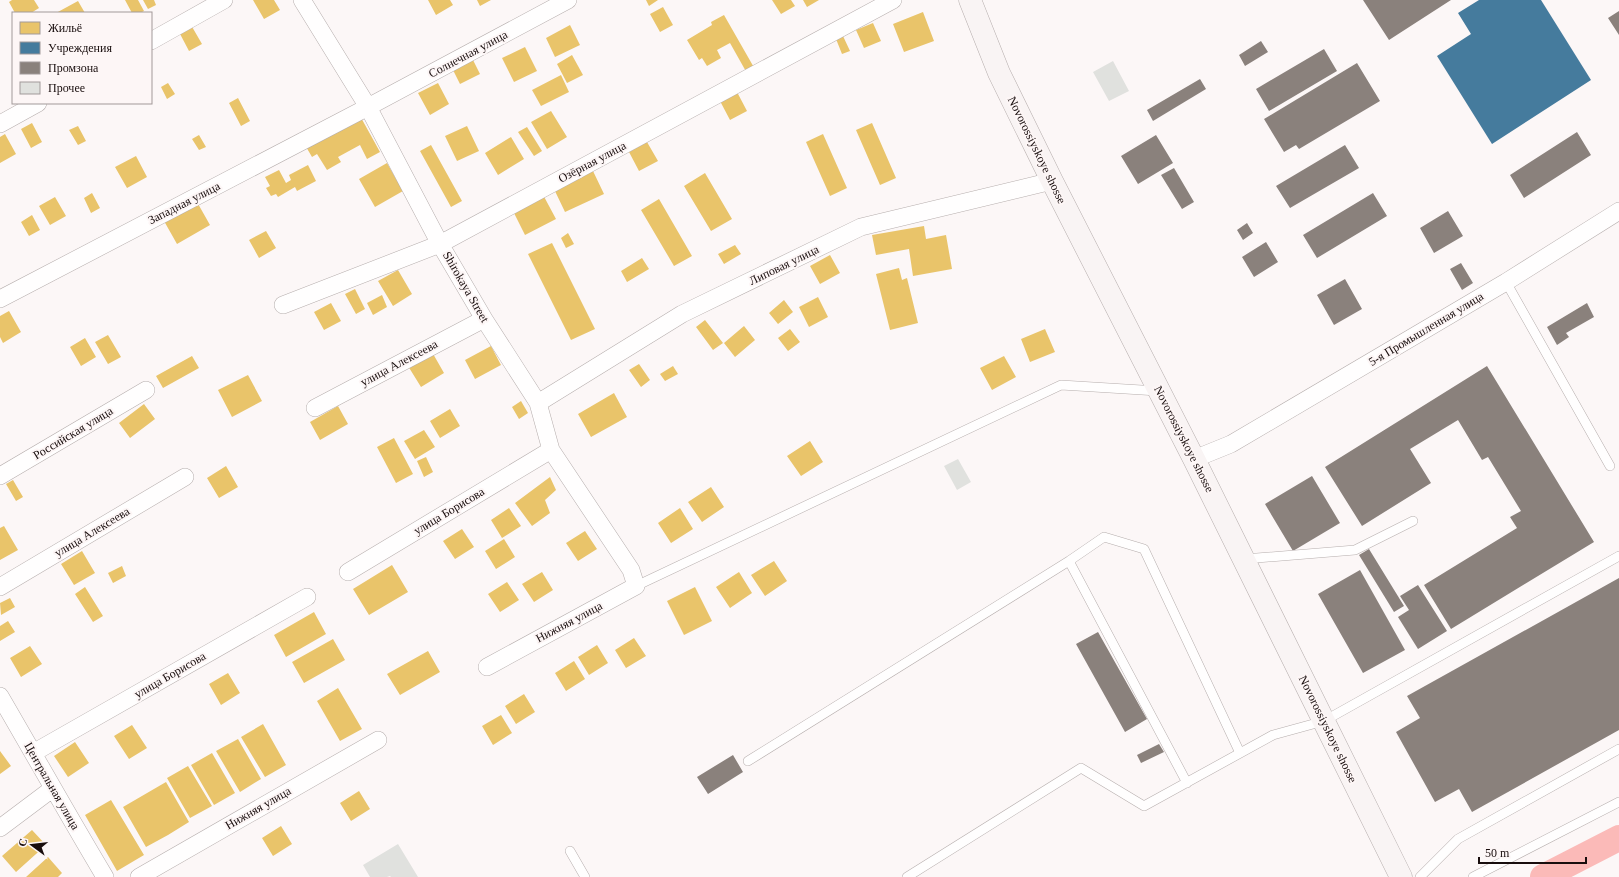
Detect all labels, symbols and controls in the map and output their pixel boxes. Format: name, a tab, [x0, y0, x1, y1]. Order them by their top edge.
legend	[12, 12, 152, 104]
text: Жильё	[48, 21, 82, 35]
street label: Солнечная улица	[426, 27, 510, 81]
text: Учреждения	[48, 41, 112, 55]
text: Промзона	[48, 61, 99, 75]
text: Прочее	[48, 81, 85, 95]
street label: Novorossiyskoye shosse	[1005, 94, 1069, 206]
street label: Озёрная улица	[556, 138, 629, 186]
street label: Западная улица	[146, 179, 223, 227]
street label: Липовая улица	[747, 242, 822, 288]
street label: Shirokaya Street	[440, 249, 492, 326]
street label: 5-я Промышленная улица	[1366, 289, 1487, 369]
street label: улица Алексеева	[358, 337, 440, 389]
street label: Novorossiyskoye shosse	[1151, 383, 1217, 495]
street label: Российская улица	[31, 403, 116, 462]
street label: улица Борисова	[411, 484, 488, 538]
street label: улица Алексеева	[52, 504, 133, 560]
street label: Нижняя улица	[533, 598, 605, 645]
street label: улица Борисова	[132, 649, 209, 701]
street label: Novorossiyskoye shosse	[1296, 673, 1360, 785]
street label: Центральная улица	[21, 740, 83, 833]
street label: Нижняя улица	[223, 783, 294, 832]
north arrow	[12, 825, 52, 865]
text: С	[16, 837, 29, 848]
scale bar	[1479, 839, 1586, 865]
text: 50 m	[1485, 846, 1510, 860]

